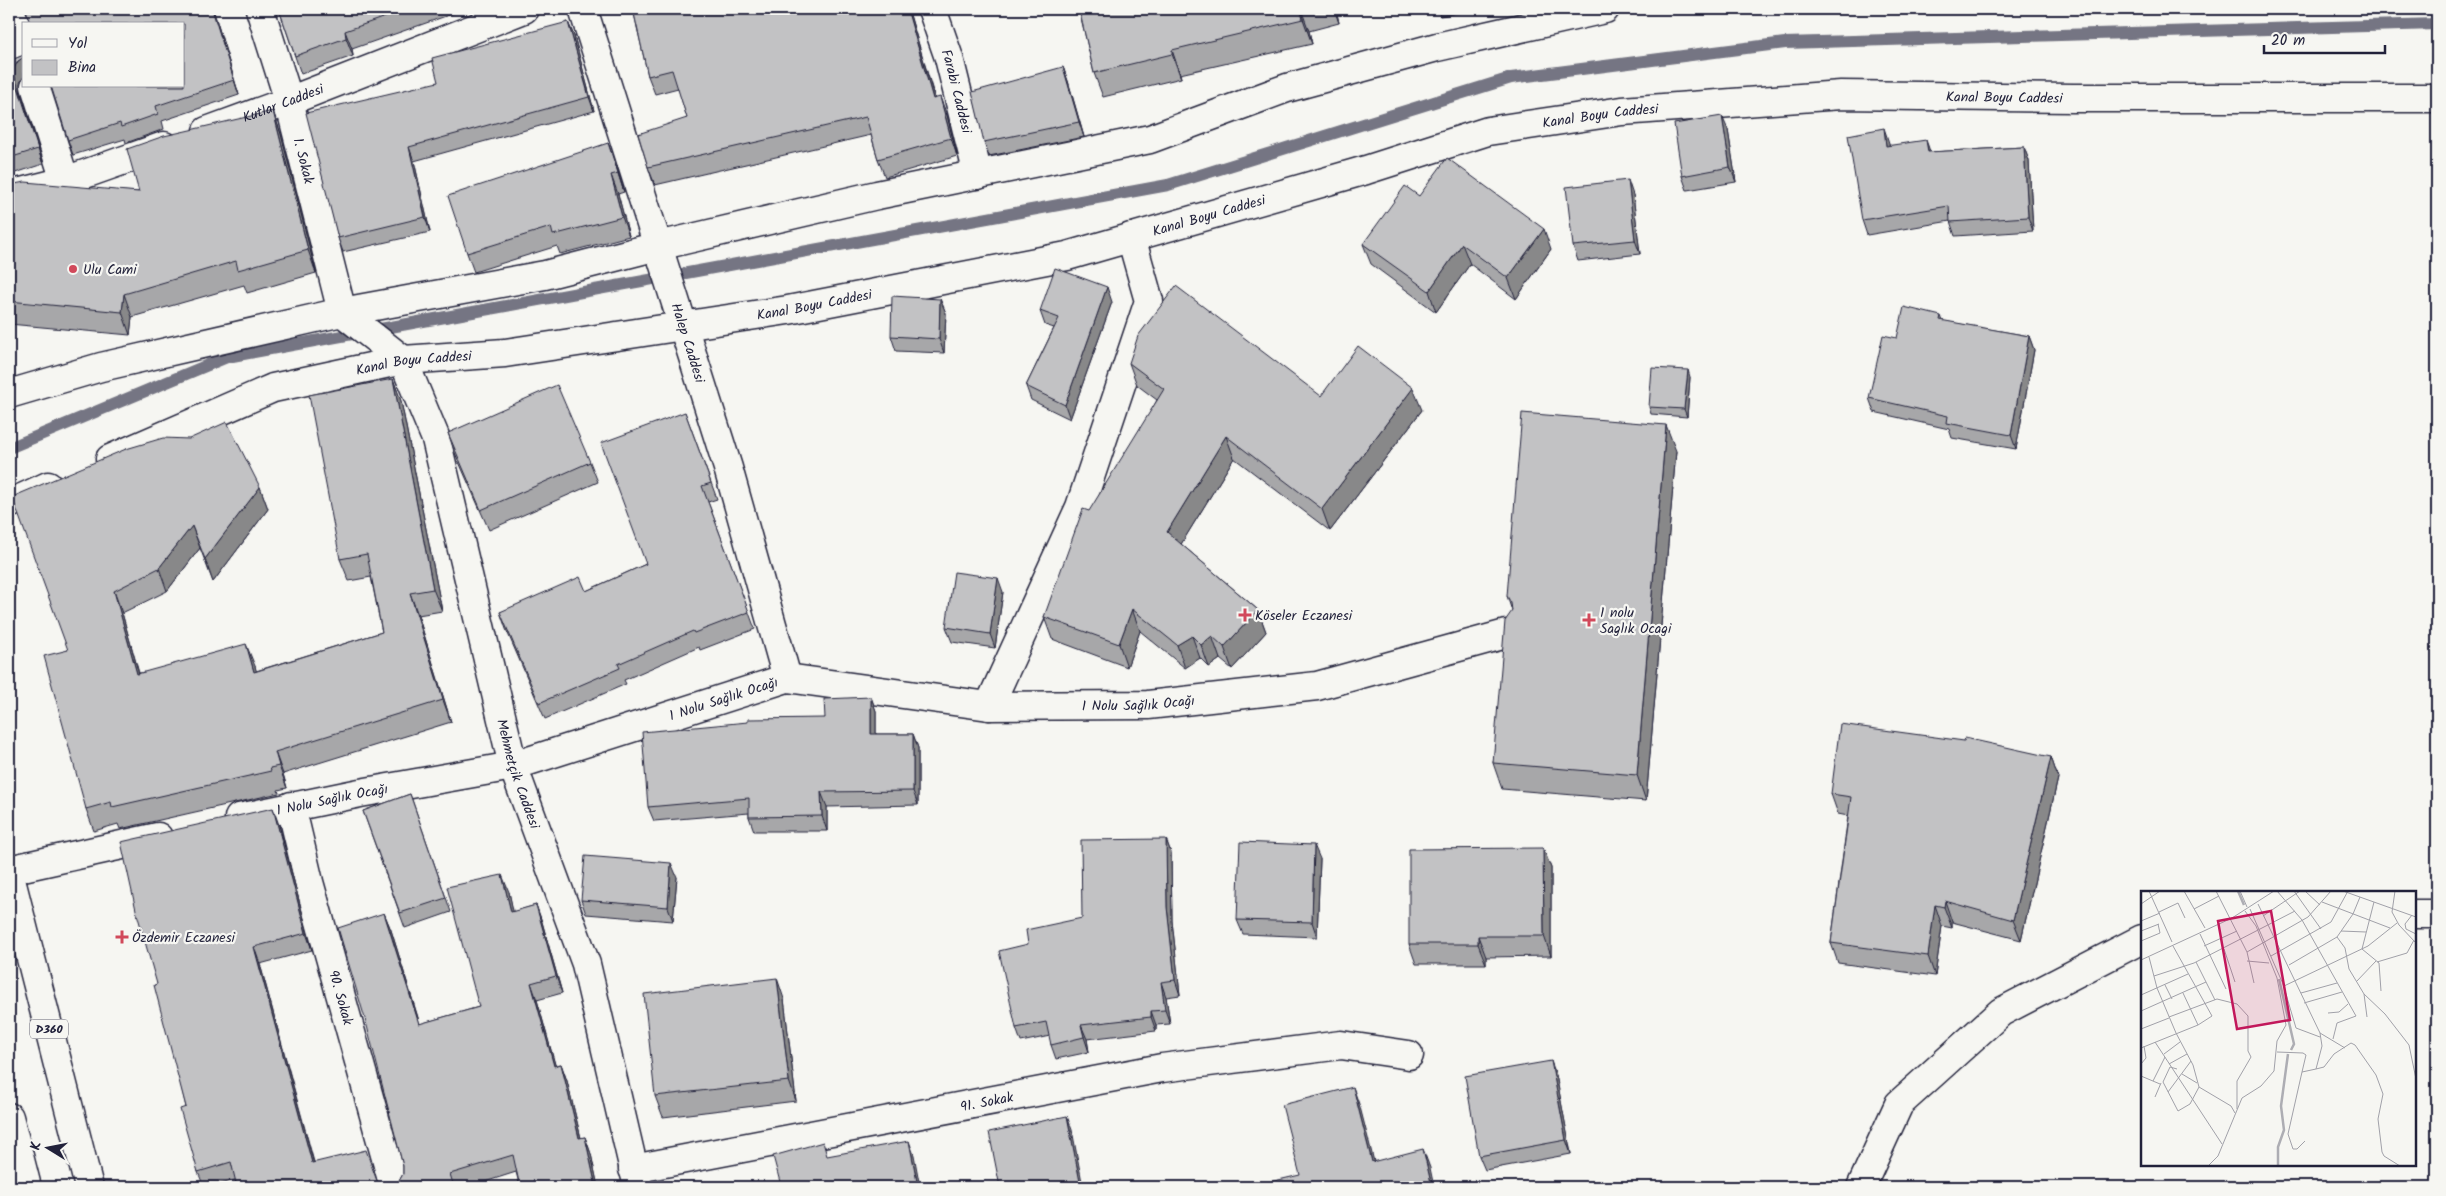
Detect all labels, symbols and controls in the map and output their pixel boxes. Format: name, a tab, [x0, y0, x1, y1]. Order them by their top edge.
legend	[22, 22, 185, 88]
scale bar	[2264, 22, 2385, 54]
text: 20 m	[2271, 29, 2305, 53]
text: Yol	[68, 32, 87, 56]
street label: Farabi Caddesi	[935, 46, 977, 136]
text: Bina	[68, 56, 96, 80]
street label: Kutlar Caddesi	[240, 78, 328, 129]
street label: Kanal Boyu Caddesi	[1946, 86, 2063, 110]
street label: Kanal Boyu Caddesi	[1541, 98, 1660, 135]
street label: 1. Sokak	[287, 136, 320, 187]
street label: Kanal Boyu Caddesi	[1150, 189, 1269, 243]
place label: Ulu Cami	[83, 259, 137, 281]
marker: Ulu Cami	[67, 263, 79, 275]
street label: Kanal Boyu Caddesi	[755, 284, 874, 327]
street label: Halep Caddesi	[665, 300, 711, 386]
street label: Kanal Boyu Caddesi	[354, 345, 473, 382]
place label: 1 nolu Saglık Ocagi	[1600, 602, 1672, 640]
place label: Köseler Eczanesi	[1255, 605, 1353, 627]
marker: Köseler Eczanesi	[1239, 609, 1251, 621]
marker: 1 nolu Saglık Ocagi	[1582, 613, 1596, 627]
street label: 1 Nolu Sağlık Ocağı	[667, 671, 781, 727]
street label: 1 Nolu Sağlık Ocağı	[1082, 690, 1196, 717]
street label: Mehmetçik Caddesi	[490, 717, 545, 833]
street label: 1 Nolu Sağlık Ocağı	[275, 778, 390, 822]
inset map	[2141, 891, 2416, 1166]
place label: Özdemir Eczanesi	[132, 927, 236, 949]
marker: Özdemir Eczanesi	[116, 931, 128, 943]
street label: 90. Sokak	[322, 968, 358, 1028]
road number: D360	[30, 1020, 68, 1038]
street label: 91. Sokak	[958, 1087, 1016, 1118]
north arrow	[22, 1124, 72, 1174]
text: K	[25, 1139, 48, 1152]

